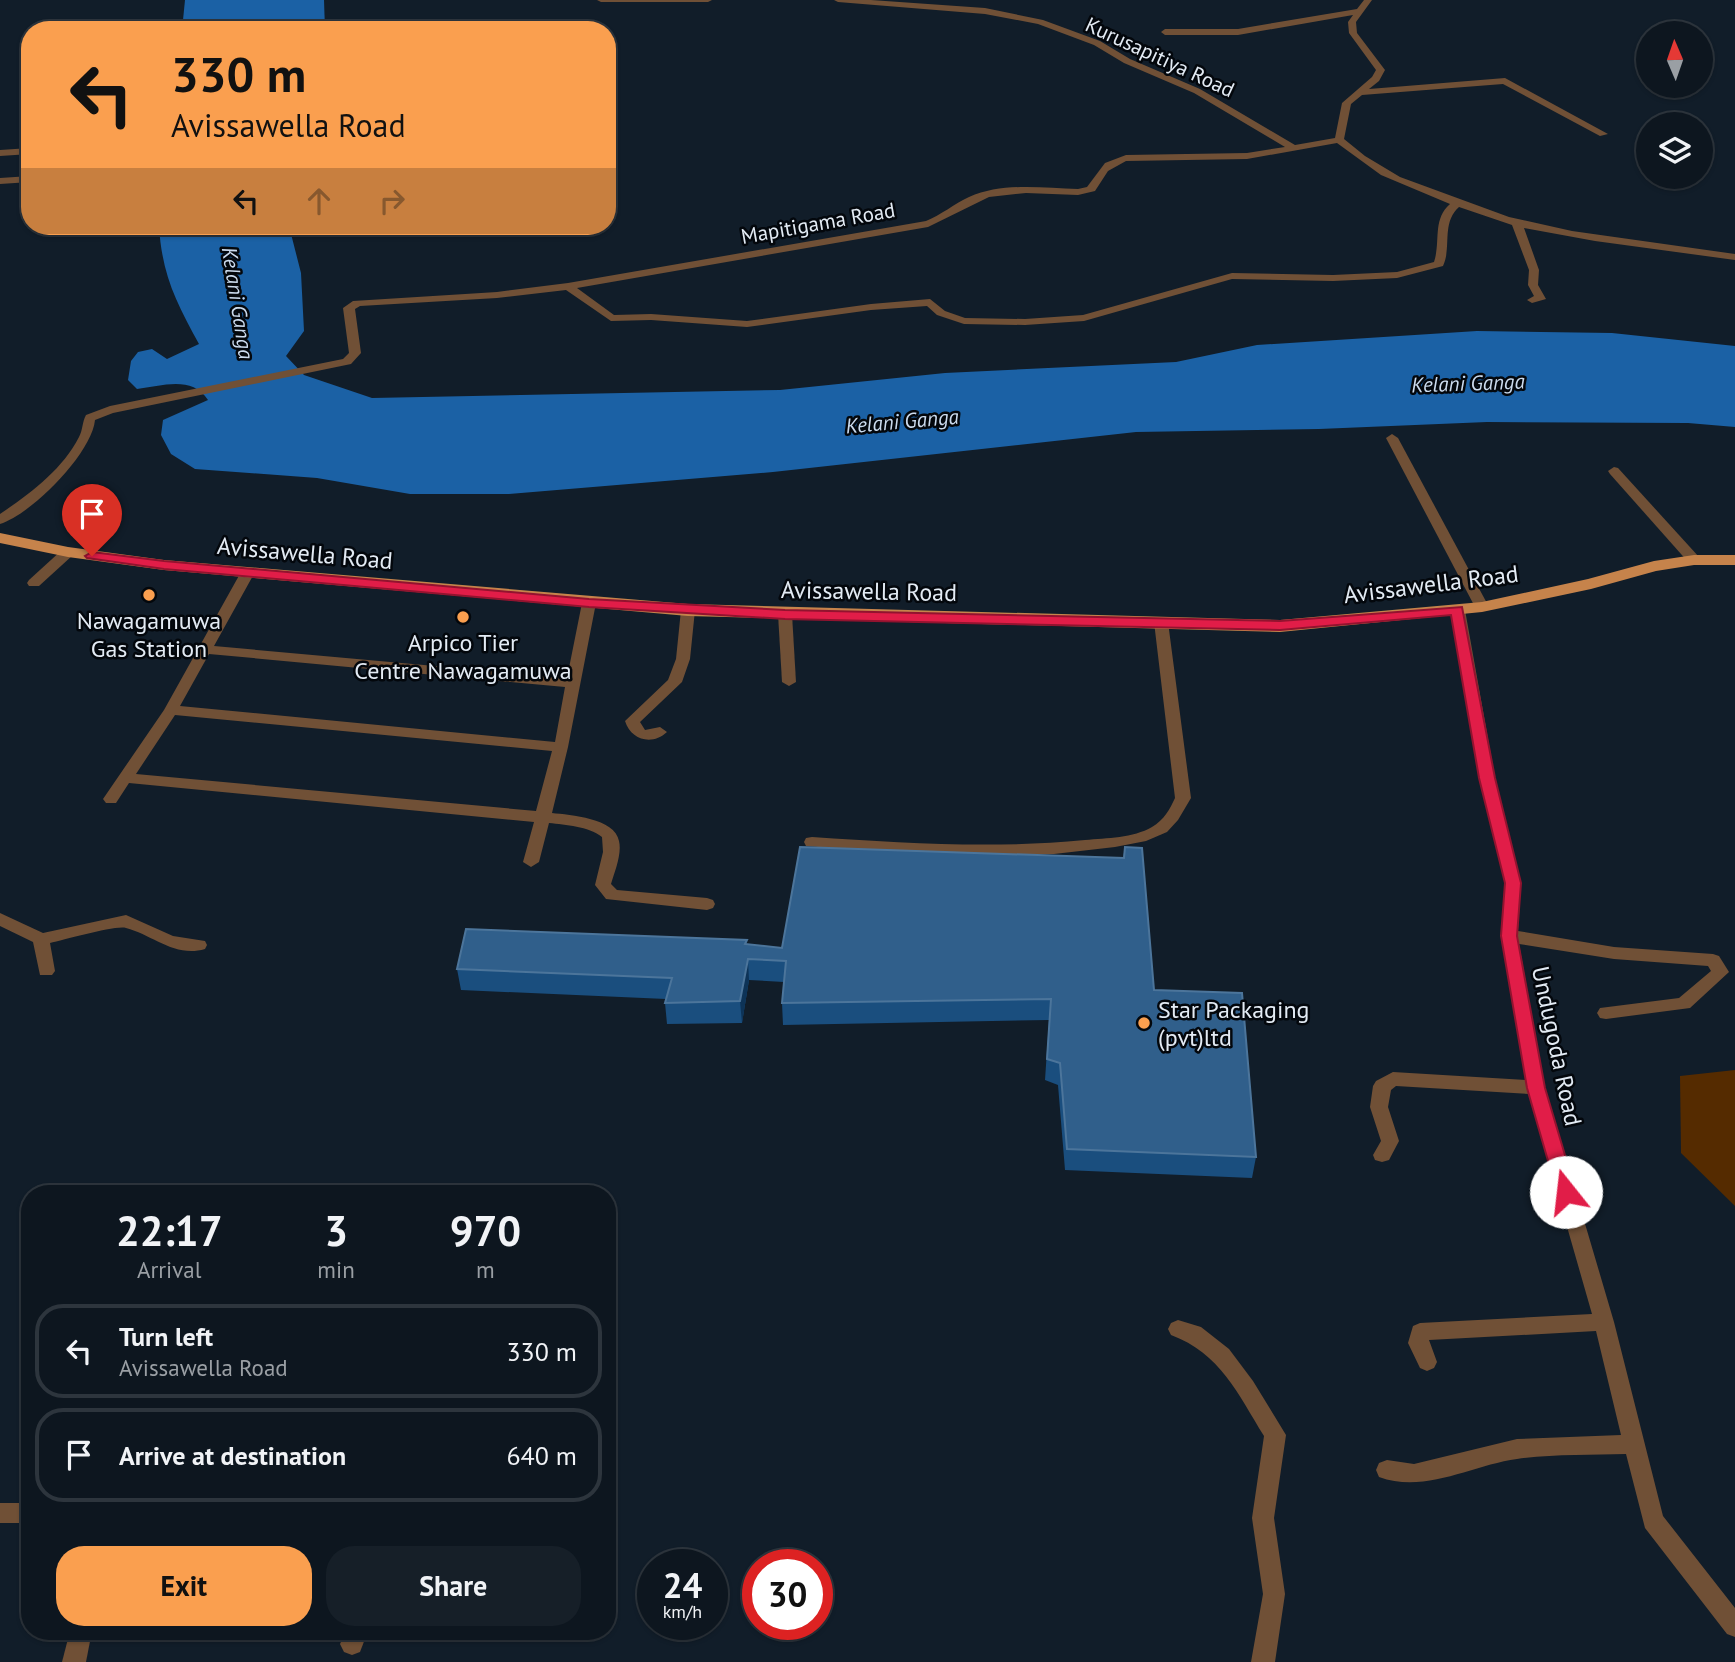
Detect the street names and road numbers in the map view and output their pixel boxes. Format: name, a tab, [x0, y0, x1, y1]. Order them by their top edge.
street label: Kurusapitiya Road	[1081, 11, 1239, 103]
street label: Mapitigama Road	[739, 196, 897, 250]
street label: Avissawella Road	[216, 530, 394, 576]
street label: Avissawella Road	[1342, 558, 1520, 610]
street label: Avissawella Road	[781, 574, 957, 608]
street label: Undugoda Road	[1525, 963, 1589, 1129]

